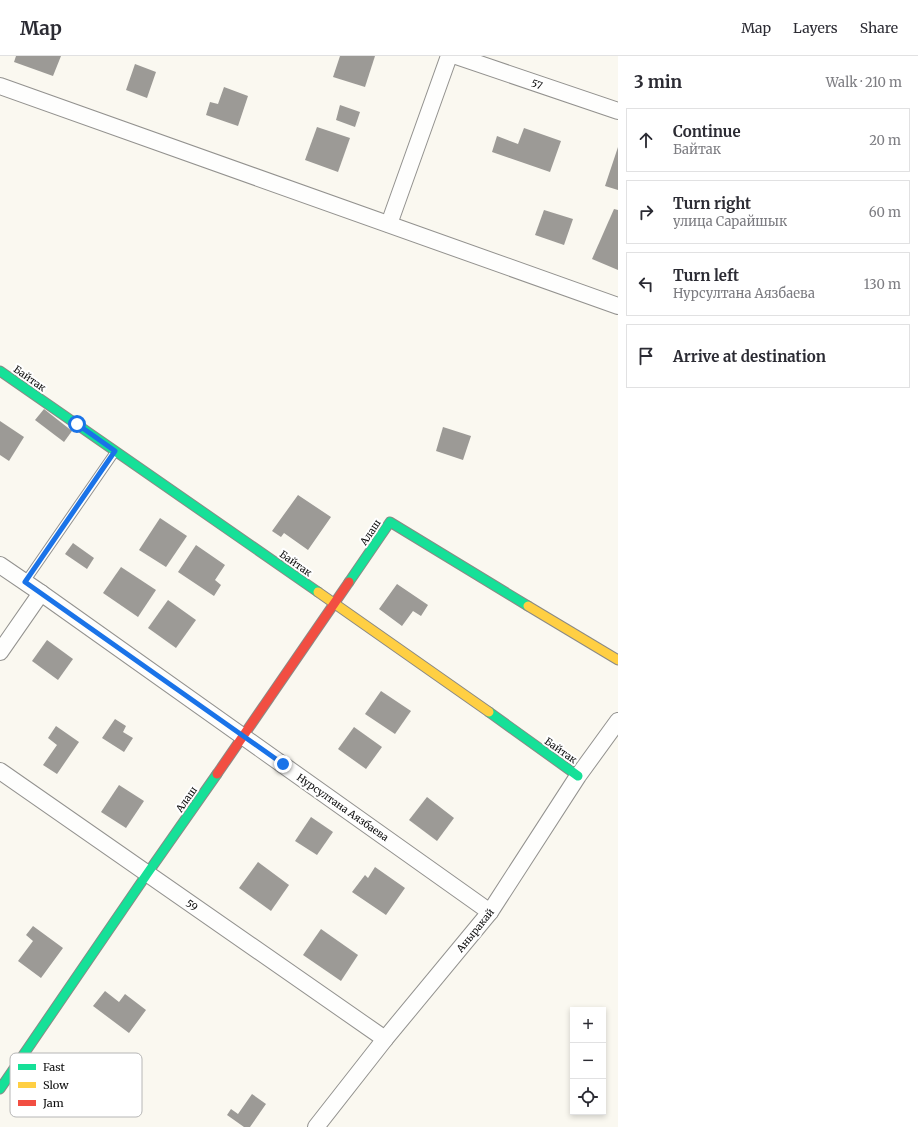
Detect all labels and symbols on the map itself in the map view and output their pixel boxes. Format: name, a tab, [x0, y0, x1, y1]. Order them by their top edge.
street label: 57	[529, 77, 544, 93]
street label: Байтак	[11, 363, 49, 395]
route start	[68, 415, 86, 433]
street label: Алаш	[357, 517, 384, 549]
street label: Байтак	[277, 548, 315, 580]
street label: Байтак	[542, 735, 580, 767]
route end	[274, 755, 292, 773]
street label: Нурсултана Аязбаева	[294, 771, 392, 844]
street label: Алаш	[172, 784, 200, 815]
street label: 59	[183, 897, 200, 914]
street label: Аныракай	[453, 906, 497, 956]
legend	[10, 1053, 142, 1117]
text: Fast	[43, 1060, 66, 1074]
text: Slow	[43, 1078, 69, 1092]
text: Jam	[42, 1096, 64, 1110]

